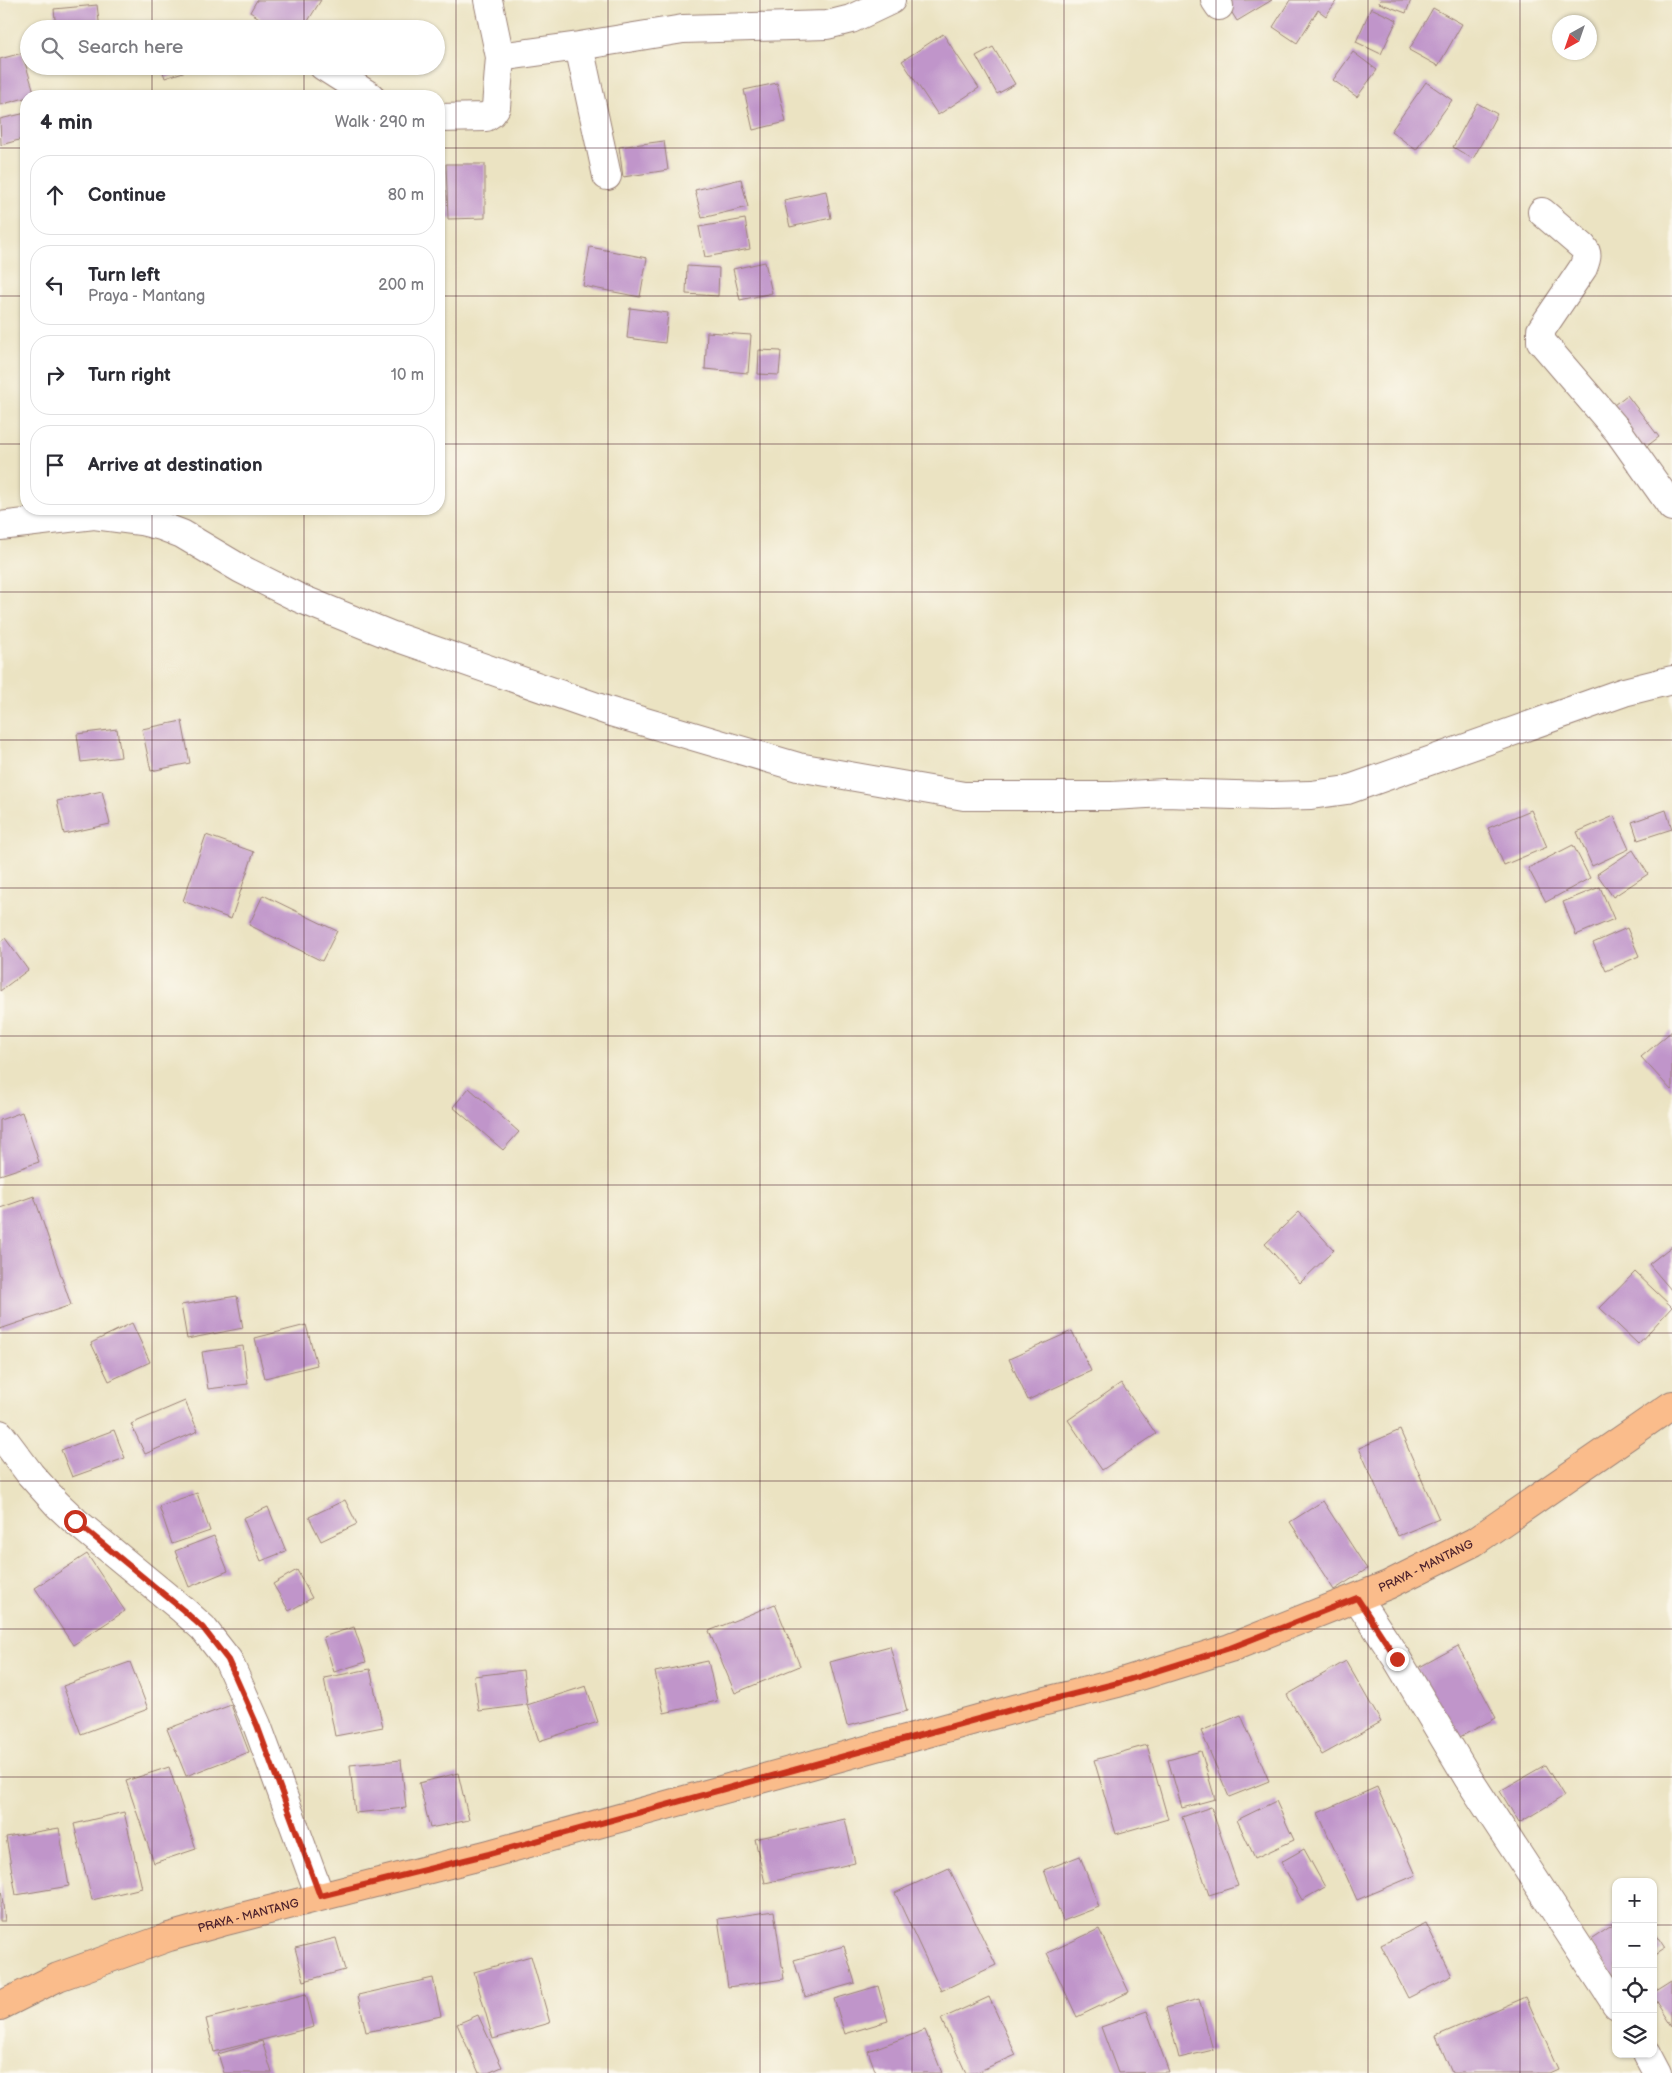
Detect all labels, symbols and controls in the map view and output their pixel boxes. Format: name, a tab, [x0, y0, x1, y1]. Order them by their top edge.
north arrow	[1552, 15, 1597, 60]
search box	[20, 20, 445, 75]
icon: search	[38, 34, 66, 62]
text: Search here	[78, 36, 183, 59]
text: 4 min	[40, 110, 93, 135]
text: Walk · 290 m	[335, 113, 425, 132]
icon: ahead	[41, 181, 69, 209]
text: Continue	[88, 184, 166, 207]
text: 80 m	[388, 186, 424, 205]
text: Turn left	[88, 264, 160, 287]
icon: left	[41, 271, 69, 299]
text: 200 m	[378, 276, 424, 295]
text: Praya - Mantang	[88, 287, 205, 306]
icon: right	[41, 361, 69, 389]
text: Turn right	[88, 364, 171, 387]
text: 10 m	[391, 366, 424, 385]
icon: arrive	[41, 451, 69, 479]
text: Arrive at destination	[88, 454, 263, 477]
route start	[64, 1510, 87, 1533]
street label: PRAYA - MANTANG	[1377, 1537, 1476, 1596]
route end	[1386, 1648, 1409, 1671]
map controls	[1612, 1878, 1657, 2058]
button: +	[1612, 1878, 1657, 1923]
street label: PRAYA - MANTANG	[196, 1896, 300, 1936]
button: −	[1612, 1923, 1657, 1968]
button: locate	[1612, 1968, 1657, 2013]
button: layers	[1612, 2013, 1657, 2058]

